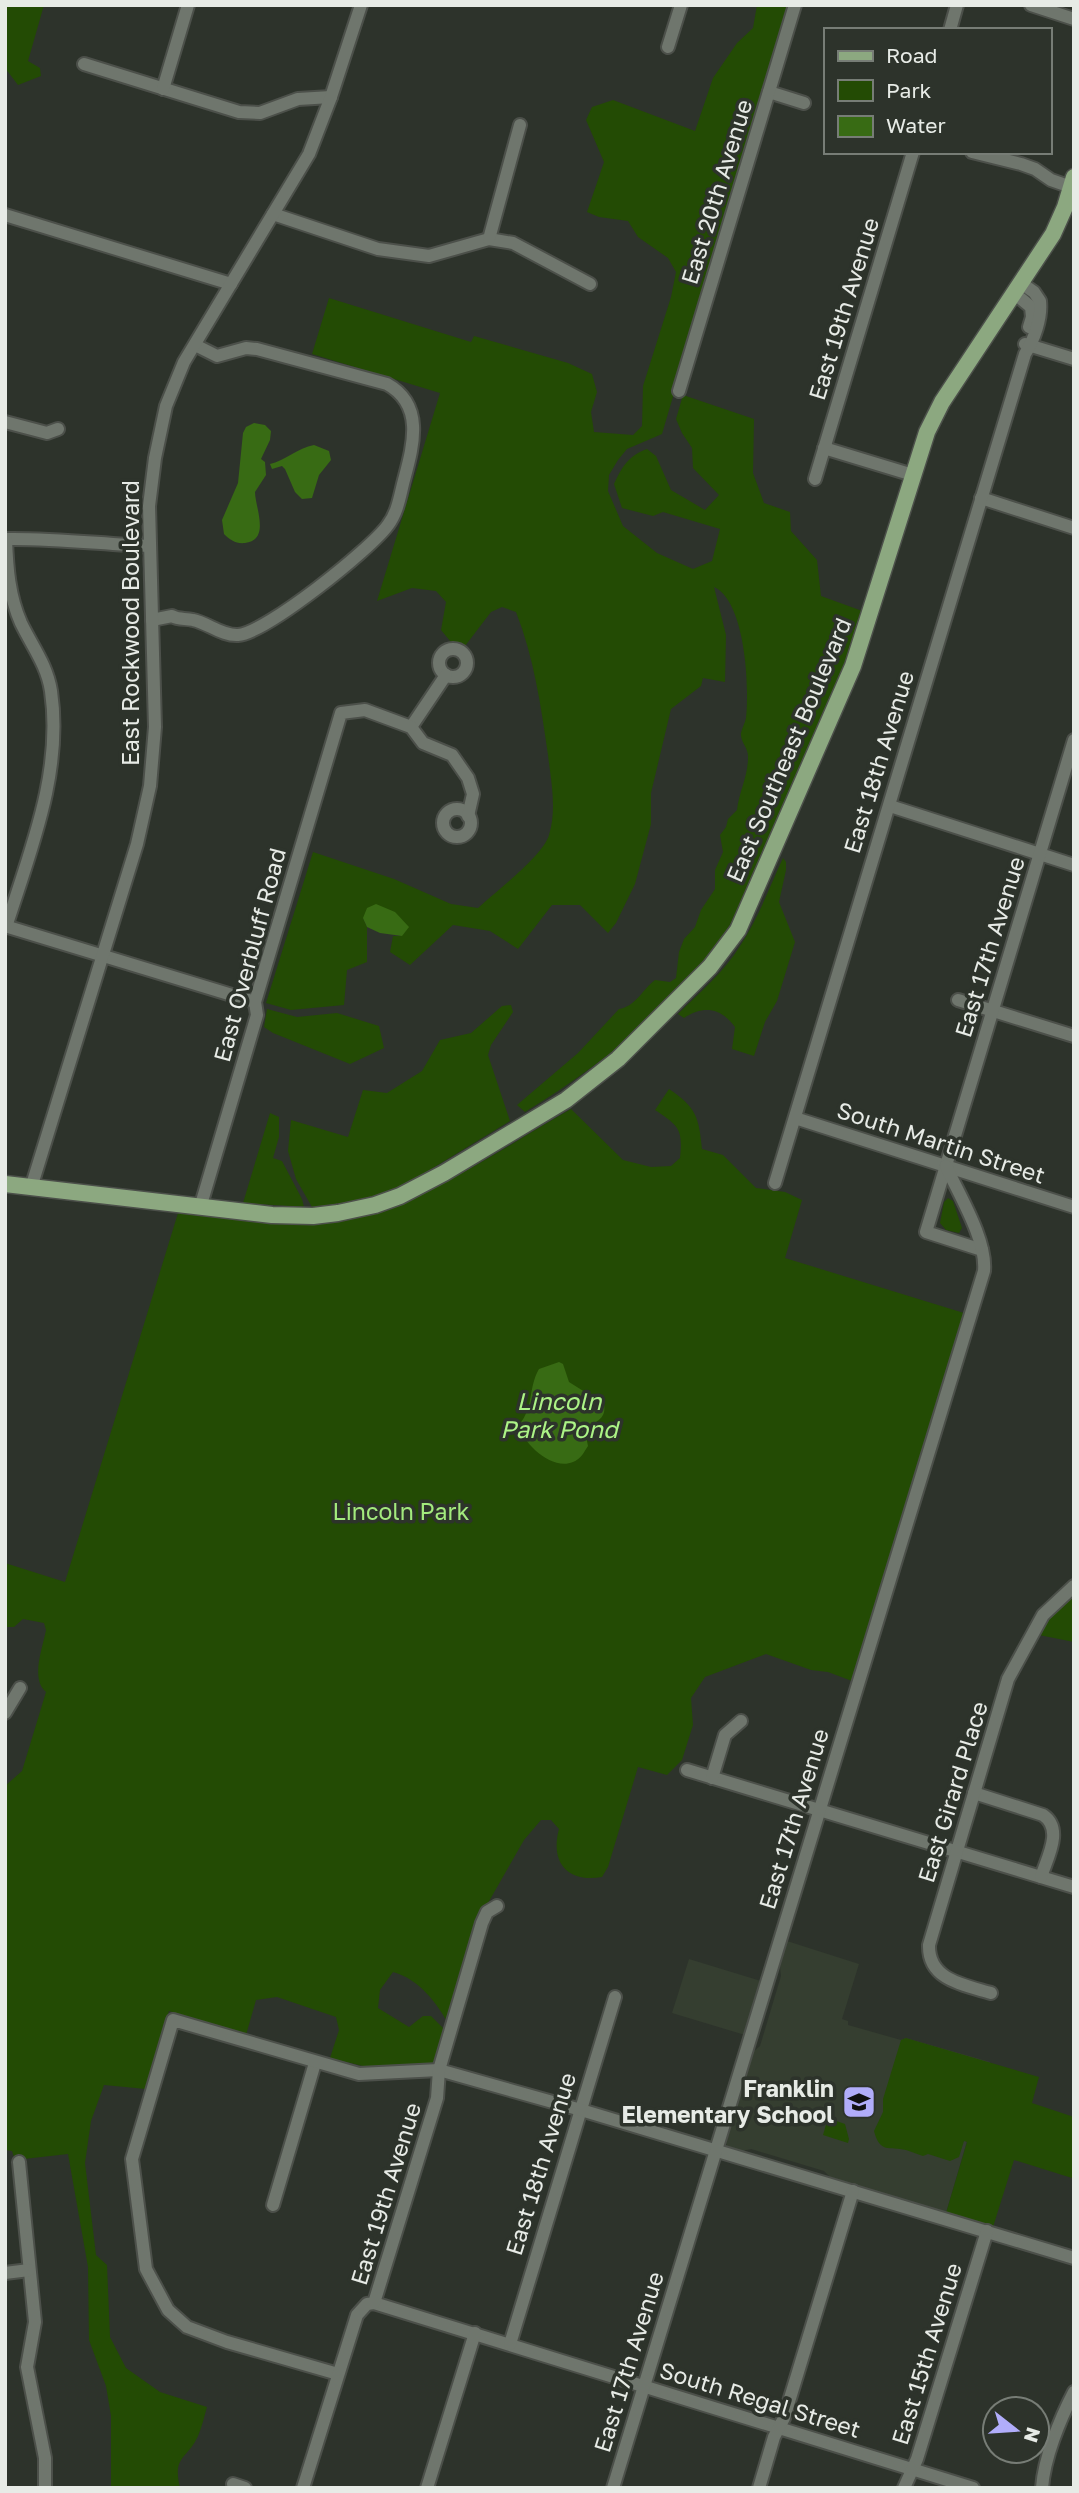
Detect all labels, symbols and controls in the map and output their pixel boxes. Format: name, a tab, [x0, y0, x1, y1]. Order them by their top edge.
legend	[824, 28, 1051, 154]
text: Road	[886, 42, 937, 68]
text: Park	[886, 77, 932, 103]
street label: East 20th Avenue	[675, 96, 757, 288]
text: Water	[886, 112, 946, 138]
street label: East 19th Avenue	[802, 214, 884, 403]
street label: East Rockwood Boulevard	[116, 480, 144, 766]
street label: East Southeast Boulevard	[720, 613, 857, 886]
street label: East 18th Avenue	[837, 667, 919, 856]
street label: East Overbluff Road	[207, 845, 291, 1065]
street label: East 17th Avenue	[948, 853, 1030, 1040]
street label: South Martin Street	[834, 1095, 1049, 1189]
water label: Lincoln Park Pond	[500, 1386, 621, 1443]
park label: Lincoln Park	[333, 1497, 469, 1525]
street label: East Girard Place	[911, 1698, 993, 1886]
street label: East 17th Avenue	[752, 1725, 834, 1912]
street label: East 18th Avenue	[499, 2069, 581, 2258]
place label: Franklin Elementary School	[621, 2074, 834, 2128]
school or university icon: Franklin Elementary School	[840, 2083, 878, 2121]
street label: East 19th Avenue	[344, 2099, 426, 2288]
street label: East 15th Avenue	[885, 2259, 967, 2448]
street label: East 17th Avenue	[587, 2268, 669, 2455]
street label: South Regal Street	[656, 2355, 864, 2443]
north arrow	[981, 2395, 1051, 2465]
text: N	[1020, 2425, 1046, 2445]

